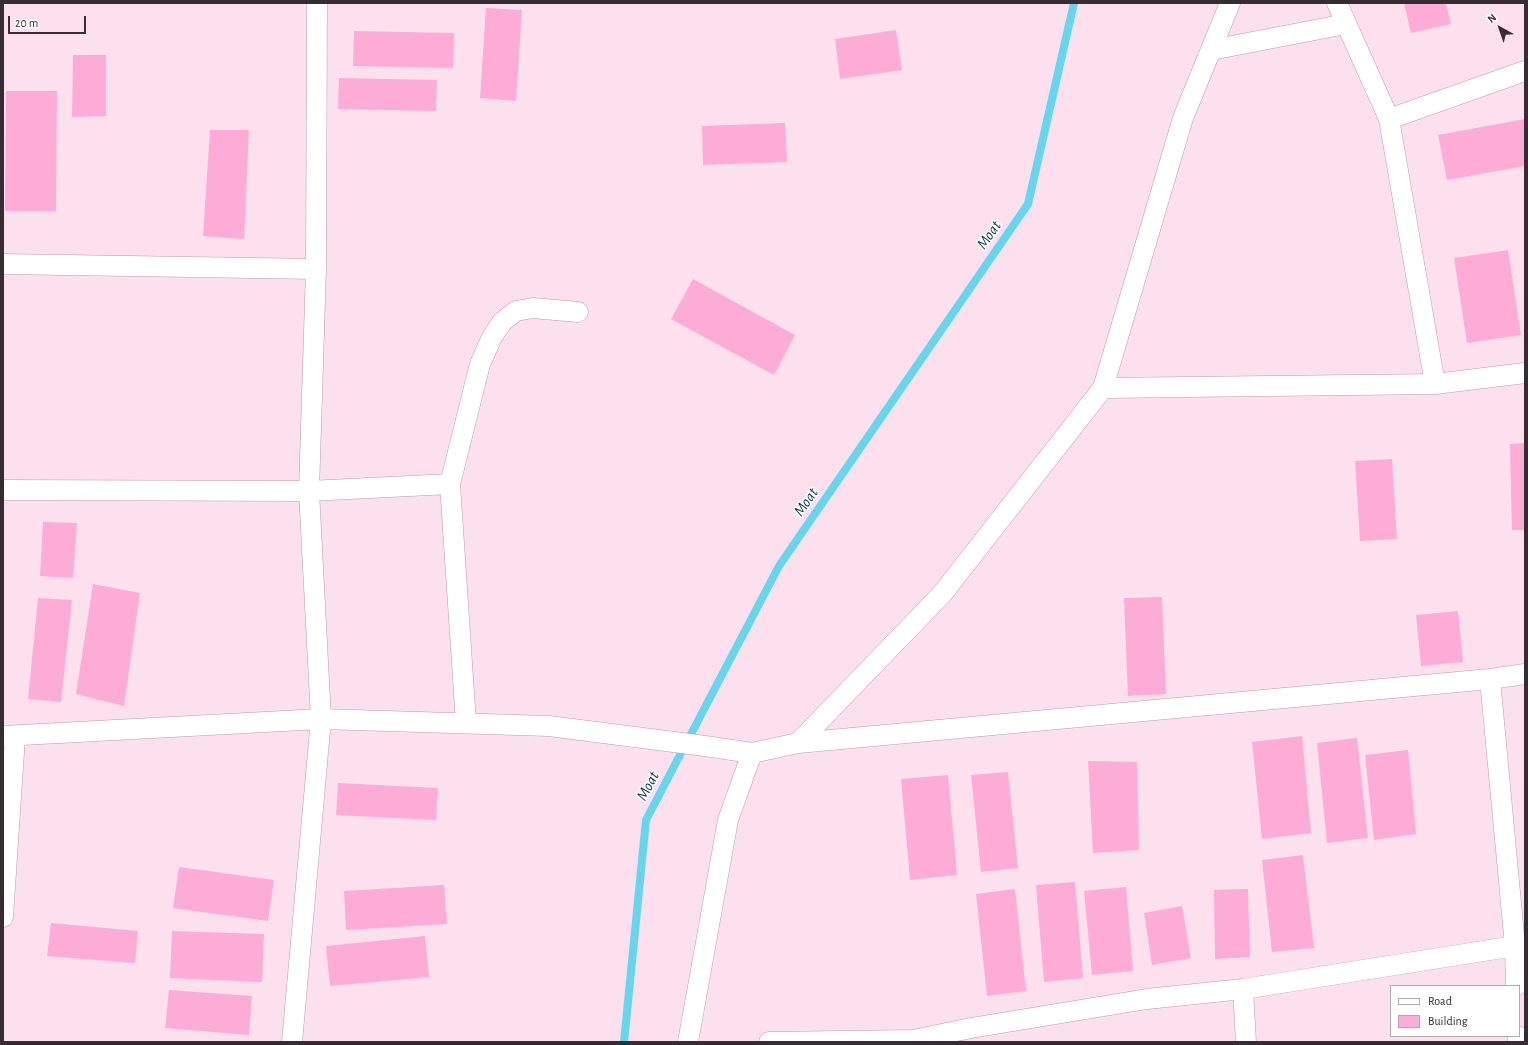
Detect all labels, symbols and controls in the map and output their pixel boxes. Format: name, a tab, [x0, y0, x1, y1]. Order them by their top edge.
scale bar	[10, 8, 88, 34]
north arrow	[1480, 8, 1520, 48]
text: N	[1485, 12, 1498, 25]
text: 20 m	[15, 17, 38, 29]
water label: Moat	[972, 217, 1006, 253]
water label: Moat	[789, 484, 823, 520]
water label: Moat	[632, 768, 664, 804]
legend	[1390, 985, 1520, 1037]
text: Road	[1428, 995, 1452, 1007]
text: Building	[1428, 1015, 1468, 1027]

